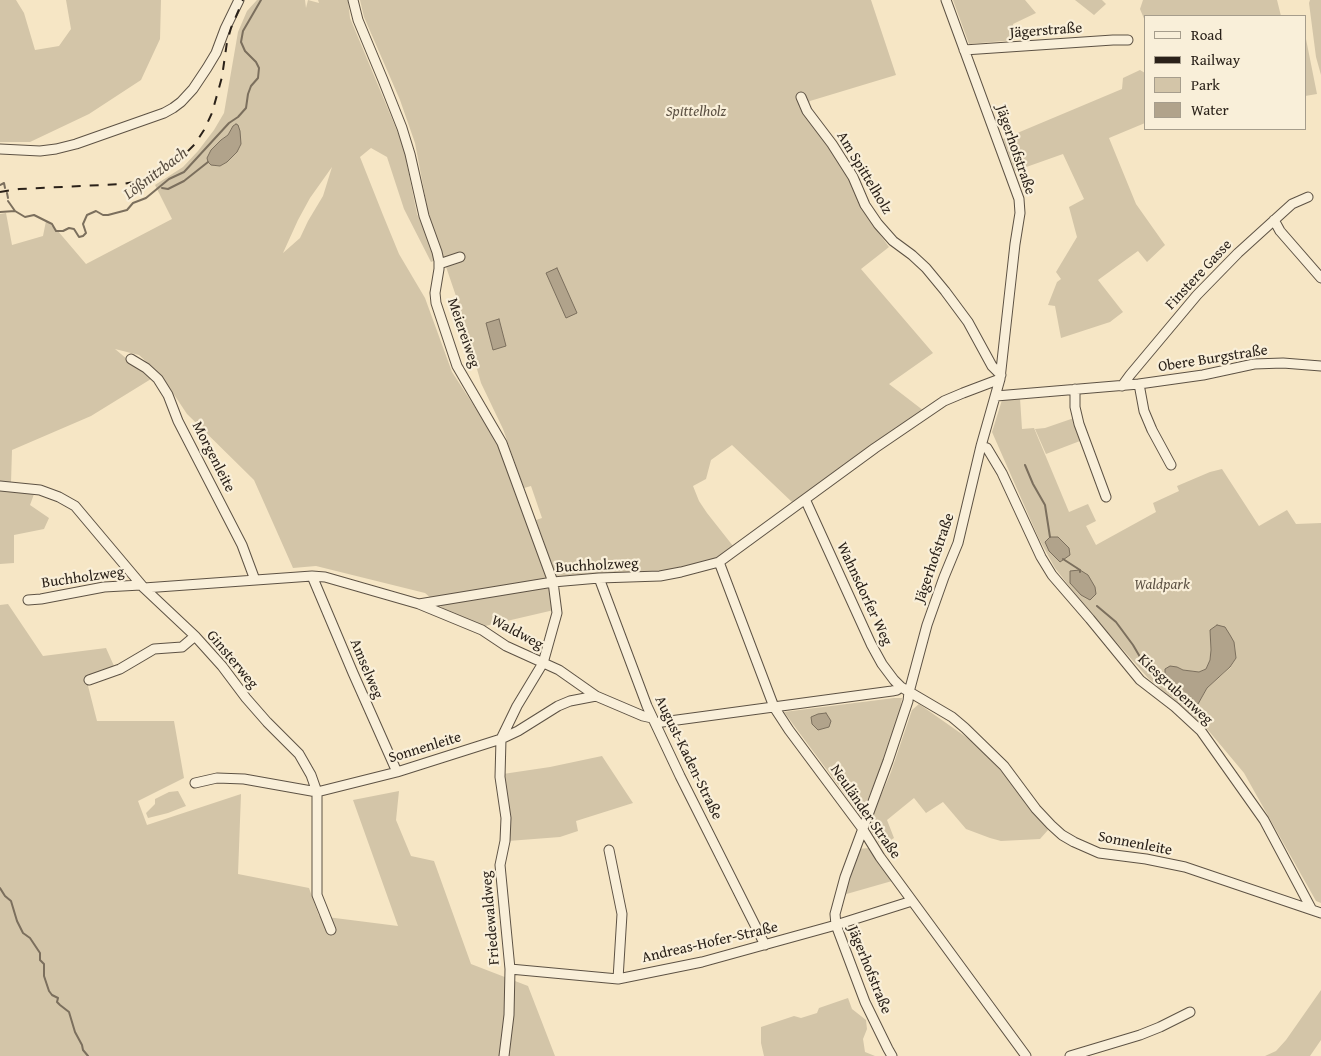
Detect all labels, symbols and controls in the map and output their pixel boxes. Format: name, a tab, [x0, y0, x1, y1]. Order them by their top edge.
legend	[1144, 15, 1306, 130]
street label: Jägerstraße	[1009, 19, 1083, 43]
text: Road	[1191, 24, 1222, 45]
text: Railway	[1191, 49, 1240, 70]
text: Park	[1191, 74, 1220, 95]
text: Water	[1191, 99, 1229, 120]
park label: Spittelholz	[666, 103, 726, 121]
street label: Jägerhofstraße	[991, 103, 1039, 197]
street label: Am Spittelholz	[832, 129, 896, 217]
water label: Lößnitzbach	[120, 144, 192, 204]
street label: Finstere Gasse	[1162, 236, 1236, 314]
street label: Meiereiweg	[443, 296, 483, 370]
street label: Obere Burgstraße	[1157, 341, 1269, 377]
street label: Morgenleite	[188, 419, 238, 495]
street label: Jägerhofstraße	[911, 511, 959, 605]
street label: Wahnsdorfer Weg	[832, 539, 896, 649]
street label: Buchholzweg	[555, 555, 639, 577]
street label: Buchholzweg	[41, 563, 125, 593]
park label: Waldpark	[1134, 576, 1190, 594]
street label: Waldweg	[488, 612, 546, 654]
street label: Ginsterweg	[202, 627, 262, 693]
street label: Amselweg	[345, 636, 387, 702]
street label: Kiesgrubenweg	[1134, 651, 1216, 729]
street label: August-Kaden-Straße	[650, 693, 726, 823]
street label: Sonnenleite	[386, 728, 464, 768]
street label: Neuländer Straße	[826, 761, 904, 863]
street label: Sonnenleite	[1096, 828, 1174, 860]
street label: Friedewaldweg	[478, 870, 504, 966]
street label: Andreas-Hofer-Straße	[640, 919, 780, 967]
street label: Jägerhofstraße	[843, 923, 895, 1017]

